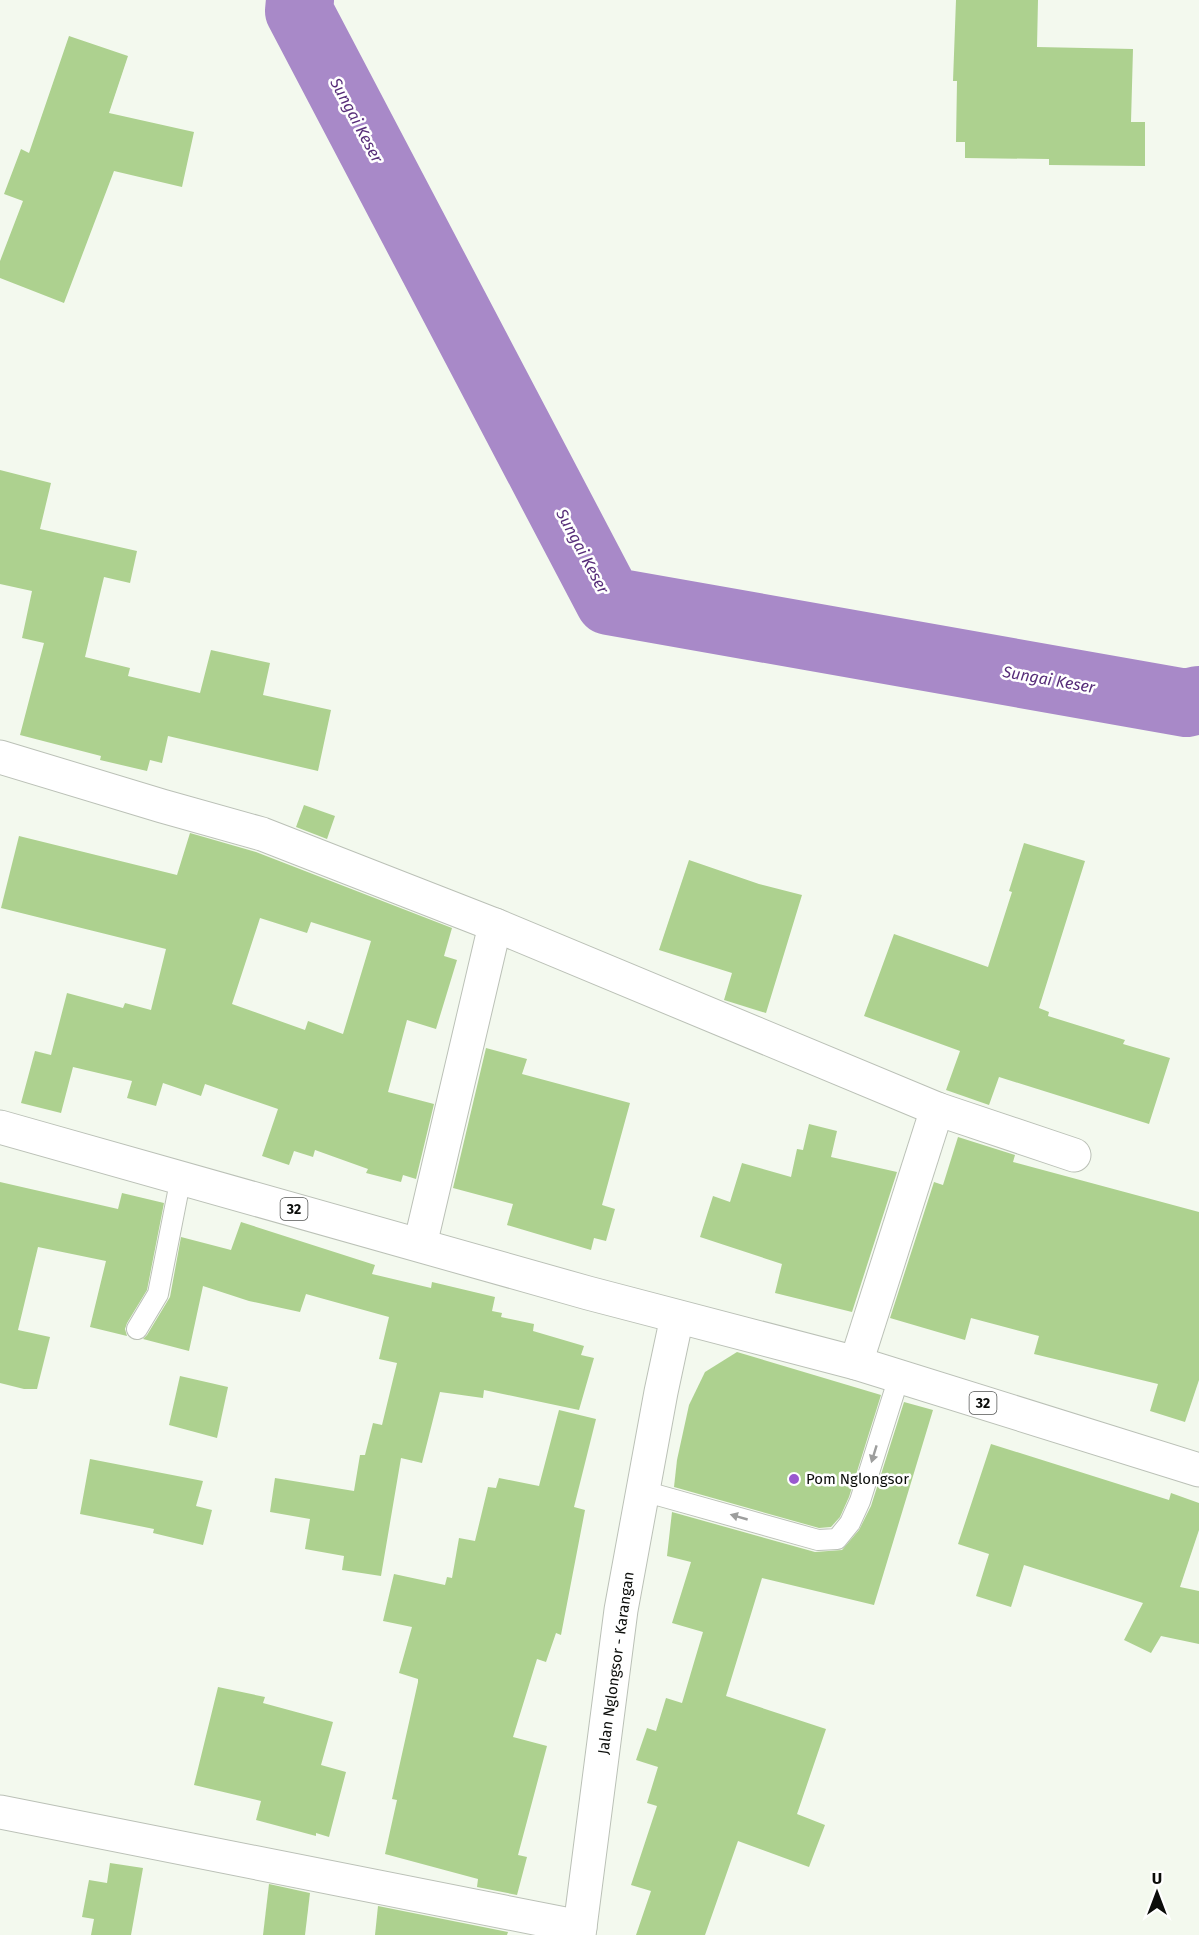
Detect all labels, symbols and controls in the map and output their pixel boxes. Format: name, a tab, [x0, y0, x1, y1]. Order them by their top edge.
water label: Sungai Keser	[326, 74, 387, 167]
water label: Sungai Keser	[552, 505, 613, 598]
water label: Sungai Keser	[1000, 662, 1097, 697]
road number: 32	[280, 1198, 308, 1220]
road number: 32	[970, 1392, 996, 1414]
one-way arrow	[869, 1445, 878, 1463]
place label: Pom Nglongsor	[806, 1470, 909, 1488]
marker: Pom Nglongsor	[787, 1472, 801, 1486]
one-way arrow	[730, 1512, 748, 1522]
street label: Jalan Nglongsor - Karangan	[594, 1570, 638, 1756]
north arrow	[1127, 1863, 1187, 1923]
text: U	[1152, 1869, 1162, 1888]

